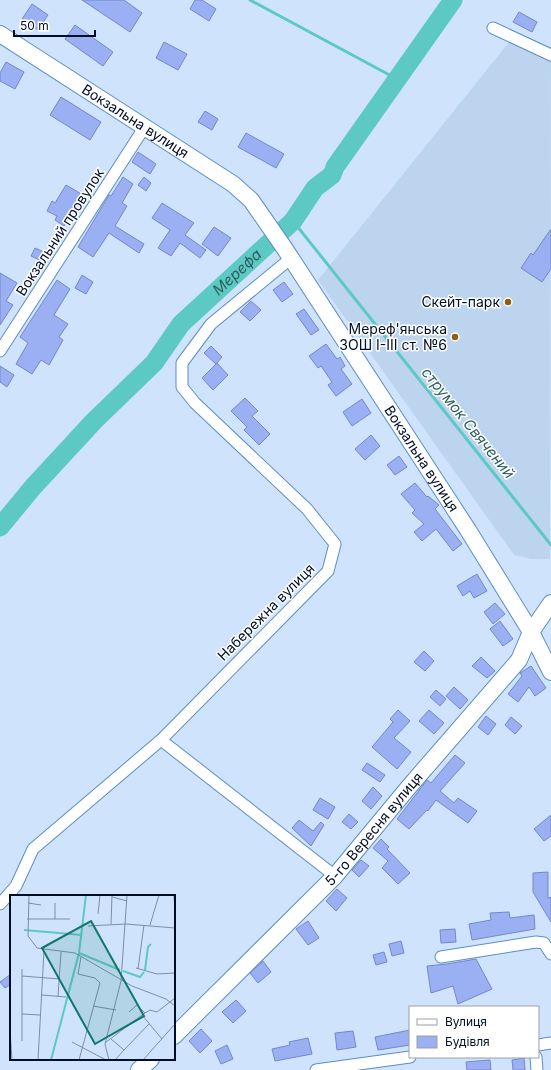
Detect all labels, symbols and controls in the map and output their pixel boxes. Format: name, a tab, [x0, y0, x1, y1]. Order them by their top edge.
scale bar	[14, 12, 95, 38]
text: 50 m	[20, 18, 49, 33]
street label: Вокзальна вулиця	[79, 80, 192, 161]
street label: Вокзальний провулок	[12, 164, 107, 299]
water label: Мерефа	[208, 245, 265, 299]
place label: Скейт-парк	[421, 293, 500, 310]
marker: Скейт-парк	[503, 297, 513, 307]
place label: Мереф'янська ЗОШ І-ІІІ ст. №6	[339, 320, 447, 353]
marker: Мереф'янська ЗОШ І-ІІІ ст. №6	[450, 332, 460, 342]
water label: струмок Свячений	[418, 363, 519, 482]
street label: Вокзальна вулиця	[381, 402, 463, 515]
street label: Набережна вулиця	[214, 560, 318, 664]
street label: 5-го Вересня вулиця	[321, 768, 426, 889]
inset map	[10, 895, 175, 1060]
legend	[409, 1006, 539, 1058]
text: Вулиця	[445, 1014, 487, 1029]
text: Будівля	[445, 1034, 490, 1049]

